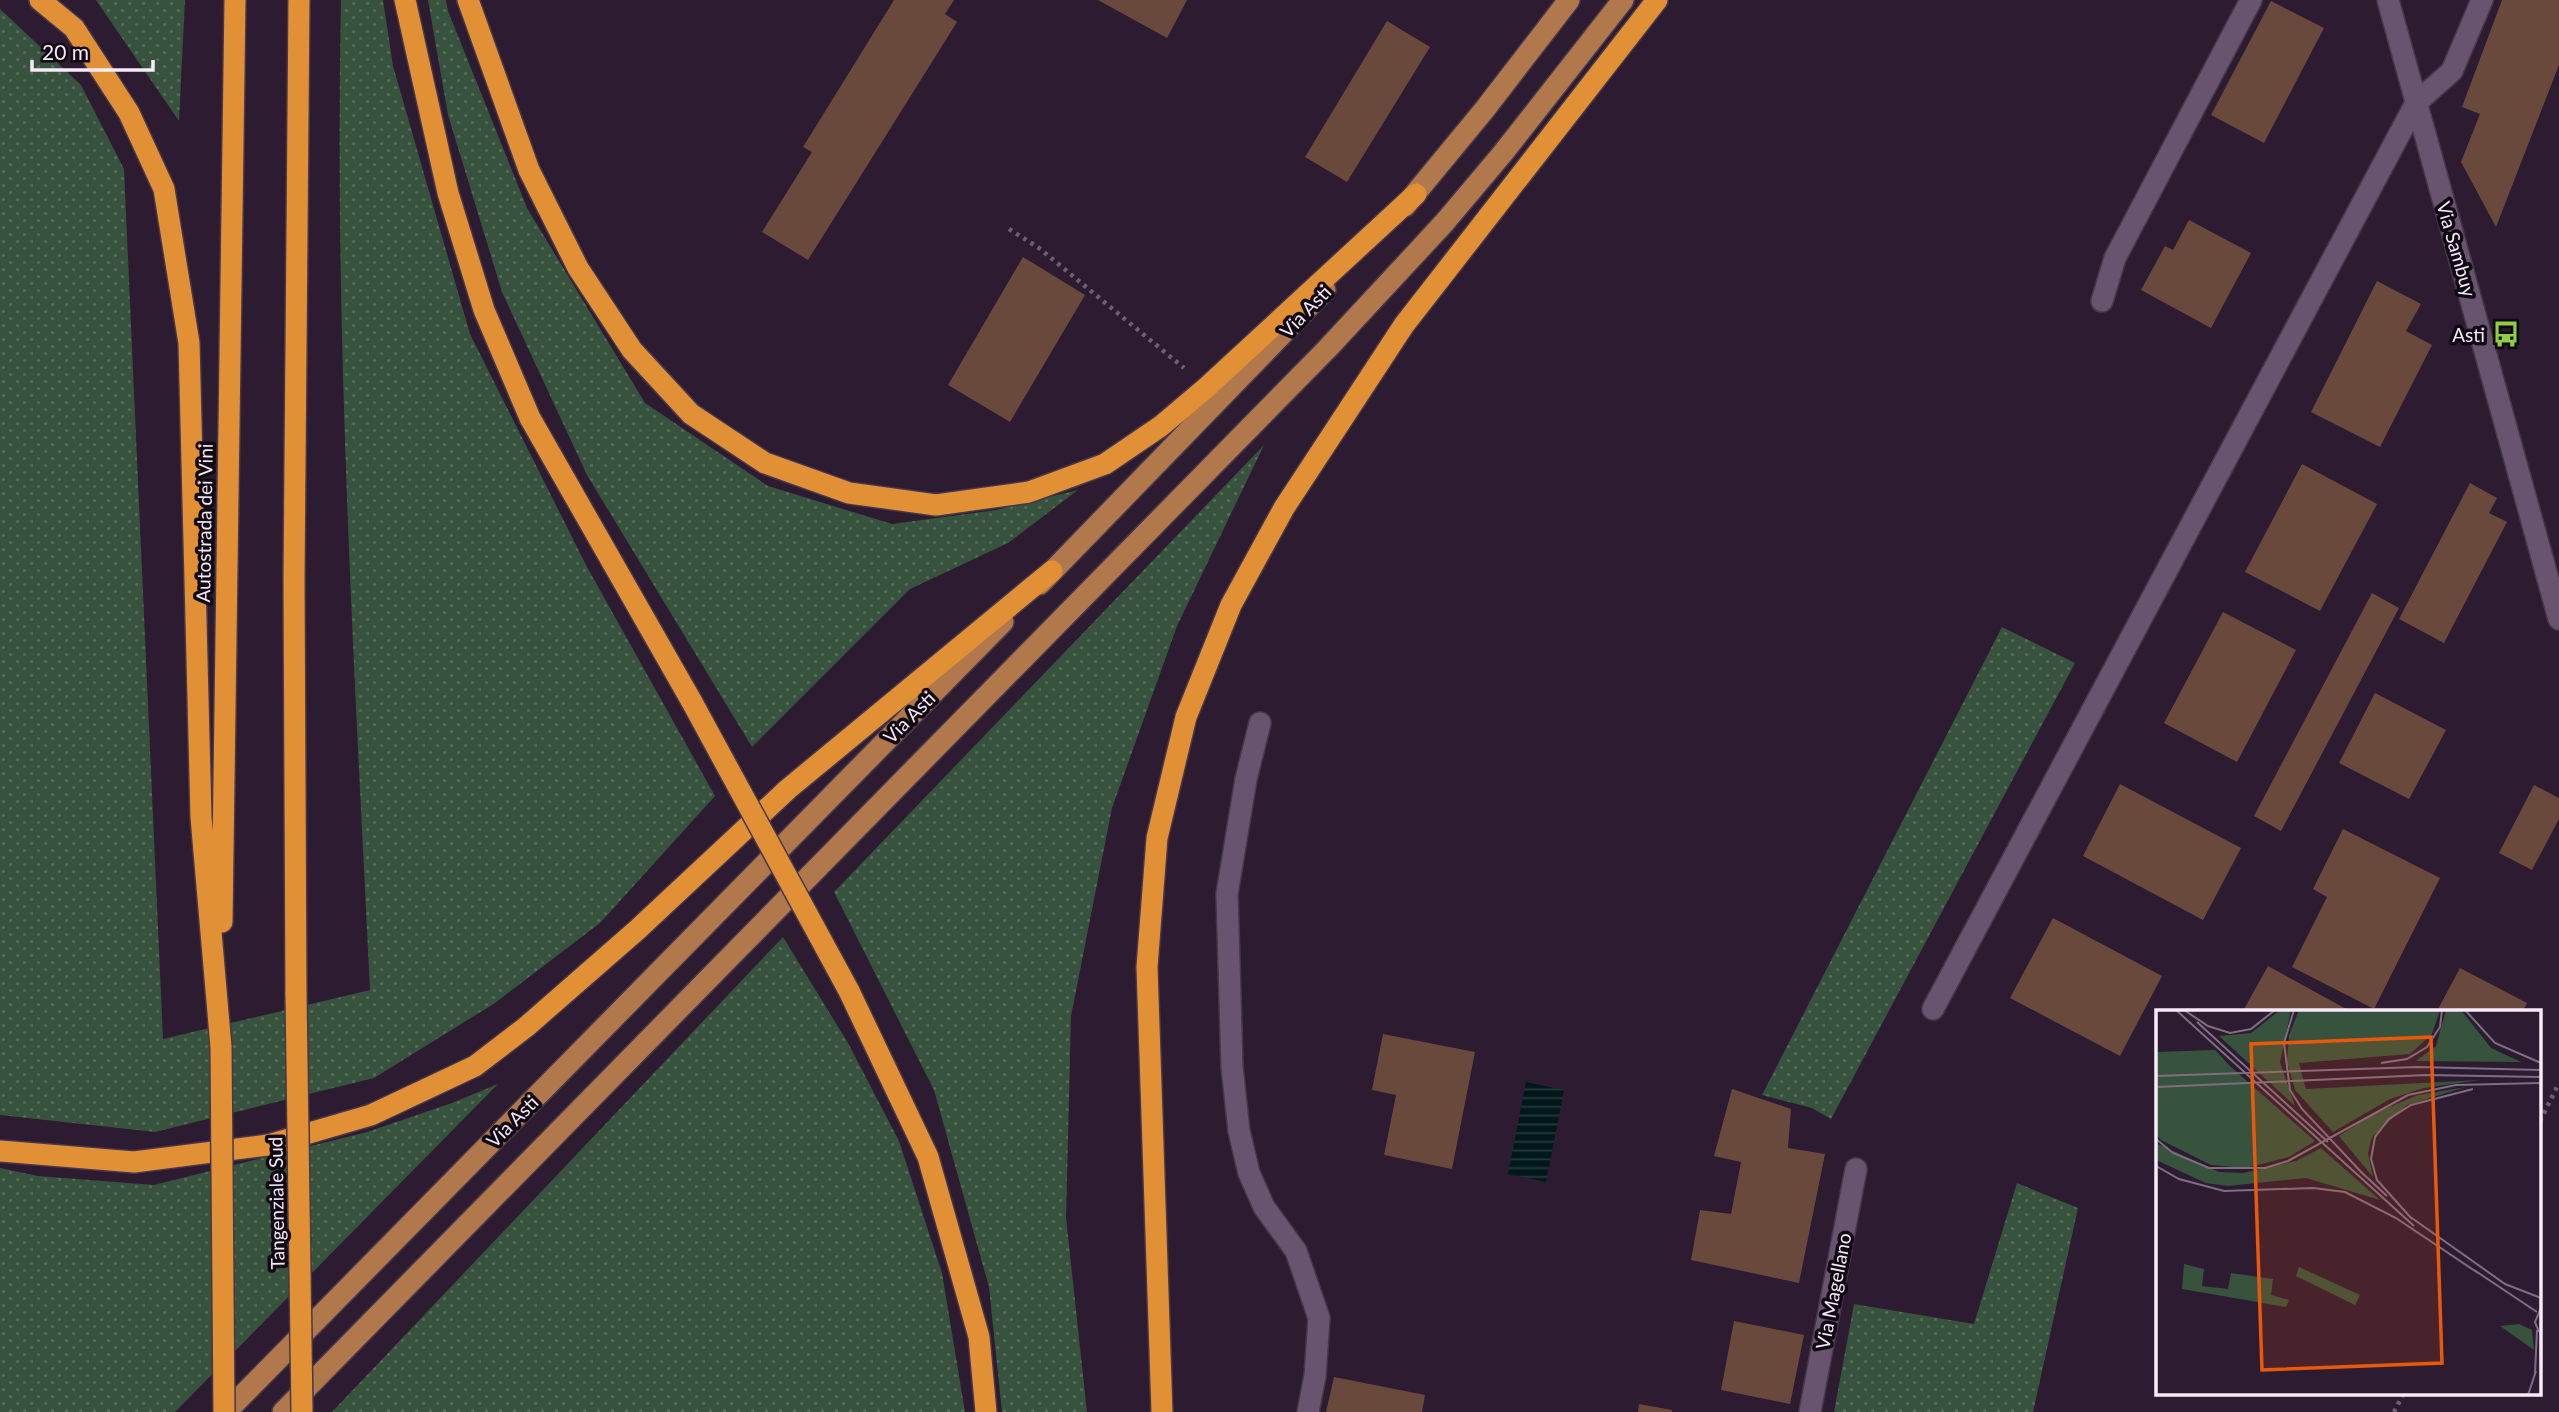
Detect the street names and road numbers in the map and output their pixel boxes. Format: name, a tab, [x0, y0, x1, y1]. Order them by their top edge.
street label: Via Sambuy	[2432, 199, 2482, 299]
street label: Via Asti	[1275, 280, 1335, 342]
street label: Autostrada dei Vini	[191, 443, 217, 603]
street label: Via Asti	[878, 686, 940, 748]
street label: Via Asti	[481, 1090, 543, 1152]
street label: Tangenziale Sud	[263, 1136, 289, 1270]
street label: Via Magellano	[1810, 1231, 1856, 1351]

